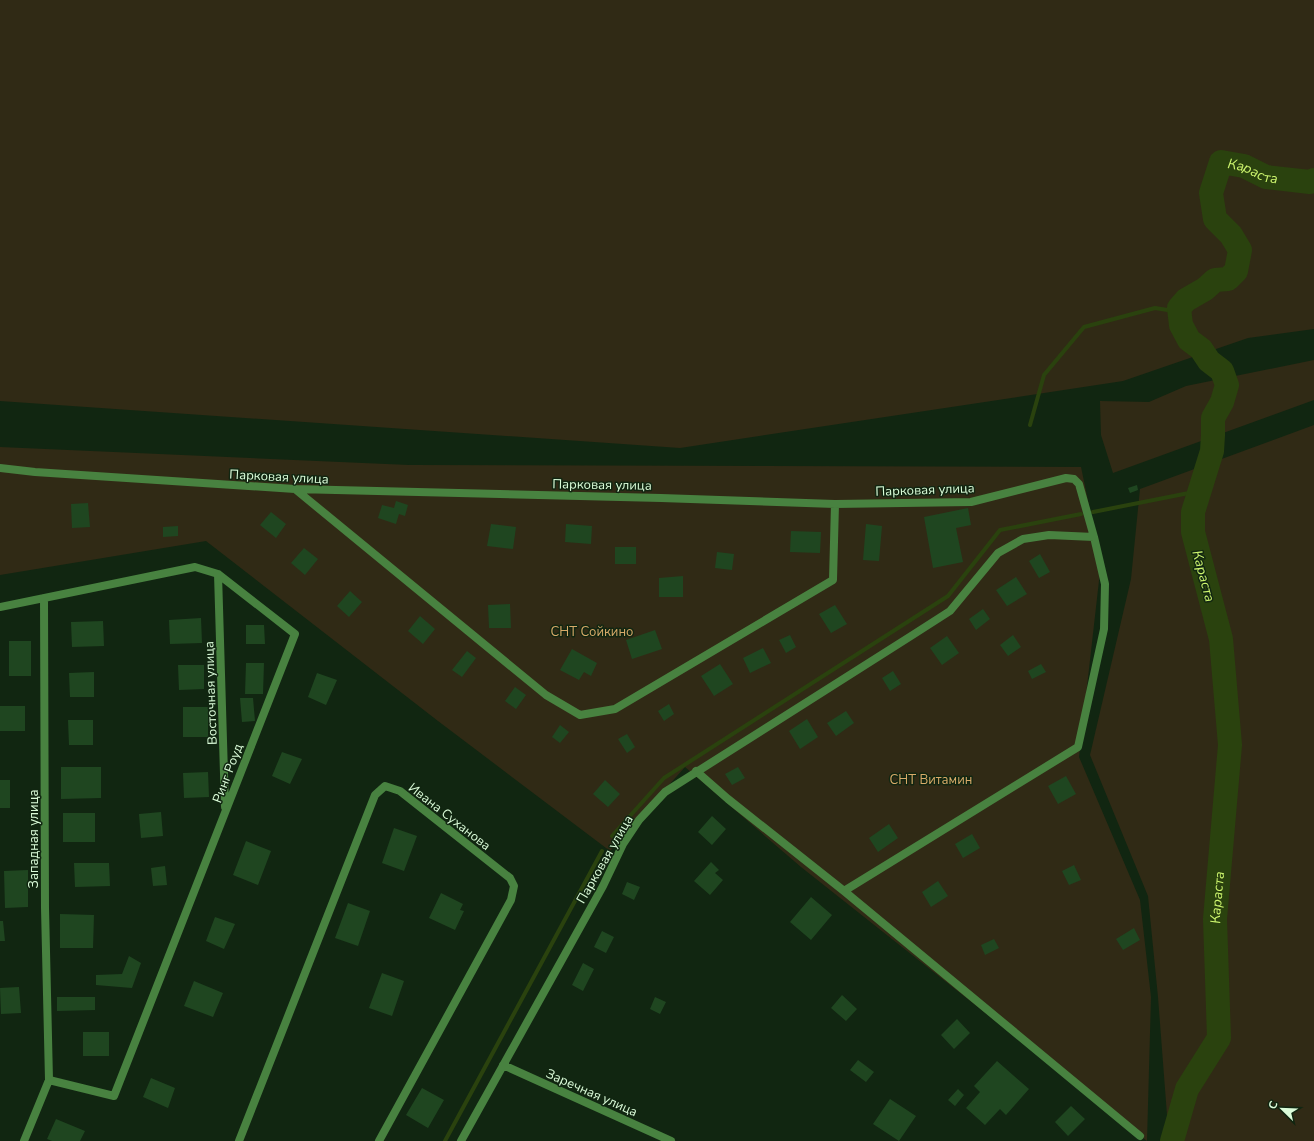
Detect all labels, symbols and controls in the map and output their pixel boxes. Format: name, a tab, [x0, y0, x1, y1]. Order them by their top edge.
water label: Караста	[1226, 154, 1279, 188]
street label: Парковая улица	[229, 465, 329, 489]
street label: Парковая улица	[552, 475, 652, 495]
street label: Парковая улица	[875, 479, 975, 501]
water label: Караста	[1188, 548, 1220, 604]
park label: СНТ Сойкино	[551, 623, 633, 641]
street label: Восточная улица	[200, 641, 222, 745]
street label: Ринг Роуд	[208, 741, 248, 806]
park label: СНТ Витамин	[890, 771, 972, 789]
street label: Ивана Суханова	[404, 779, 494, 855]
street label: Западная улица	[25, 790, 43, 888]
street label: Парковая улица	[572, 812, 638, 907]
water label: Караста	[1206, 870, 1229, 924]
street label: Заречная улица	[543, 1065, 640, 1121]
north arrow	[1262, 1089, 1302, 1129]
text: С	[1265, 1098, 1282, 1112]

